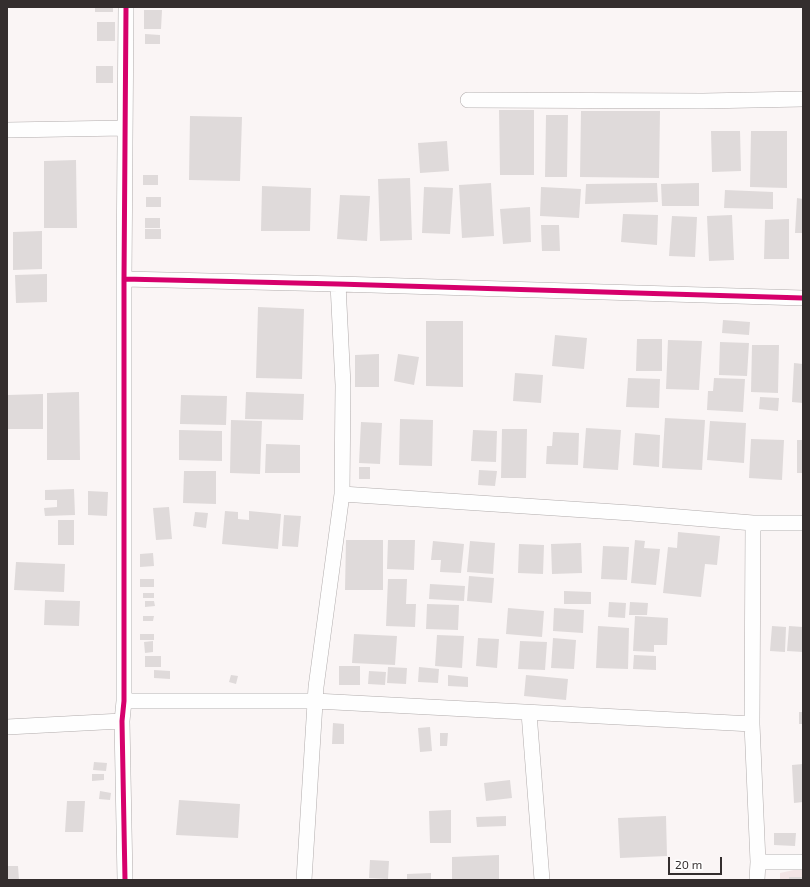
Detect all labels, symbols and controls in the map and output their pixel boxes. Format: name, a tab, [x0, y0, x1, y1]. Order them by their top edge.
scale bar	[670, 849, 724, 875]
text: 20 m	[675, 857, 702, 871]

